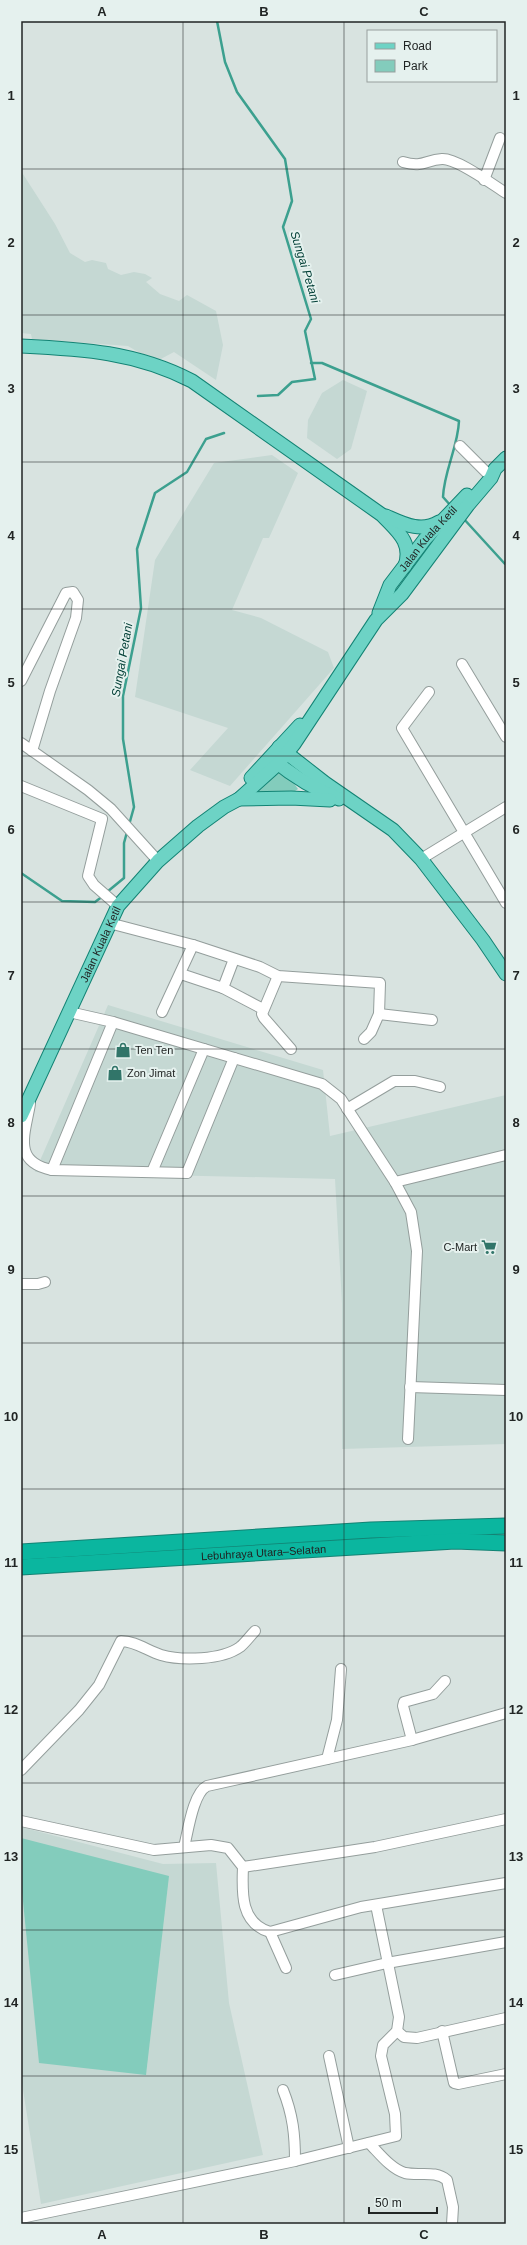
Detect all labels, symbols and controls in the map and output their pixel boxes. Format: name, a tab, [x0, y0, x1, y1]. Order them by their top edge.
text: A	[97, 4, 107, 19]
text: B	[259, 4, 269, 19]
text: C	[419, 4, 429, 19]
legend	[367, 30, 497, 82]
text: Road	[403, 39, 432, 53]
text: Park	[403, 59, 429, 73]
text: 1	[7, 88, 15, 103]
text: 1	[512, 88, 520, 103]
water label: Sungai Petani	[287, 229, 323, 305]
text: 2	[7, 235, 15, 250]
text: 2	[512, 235, 520, 250]
text: 3	[7, 381, 15, 396]
text: 3	[512, 381, 520, 396]
street label: Jalan Kuala Ketil	[397, 504, 459, 574]
text: 4	[7, 528, 15, 543]
text: 4	[512, 528, 520, 543]
water label: Sungai Petani	[109, 622, 135, 698]
text: 5	[7, 675, 15, 690]
text: 5	[512, 675, 520, 690]
text: 6	[7, 822, 15, 837]
text: 6	[512, 822, 520, 837]
street label: Jalan Kuala Ketil	[78, 905, 123, 984]
text: 7	[7, 968, 15, 983]
text: 7	[512, 968, 520, 983]
shop icon: Ten Ten	[114, 1041, 132, 1059]
place label: Ten Ten	[135, 1044, 173, 1056]
shop icon: Zon Jimat	[106, 1064, 124, 1082]
place label: Zon Jimat	[127, 1067, 175, 1079]
text: 8	[7, 1115, 15, 1130]
text: 8	[512, 1115, 520, 1130]
supermarket icon: C-Mart	[480, 1238, 498, 1256]
place label: C-Mart	[443, 1241, 477, 1253]
text: 9	[7, 1262, 15, 1277]
text: 9	[512, 1262, 520, 1277]
text: 10	[4, 1409, 18, 1424]
text: 10	[509, 1409, 523, 1424]
street label: Lebuhraya Utara–Selatan	[201, 1543, 327, 1562]
text: 11	[4, 1555, 18, 1570]
text: 11	[509, 1555, 523, 1570]
text: 12	[4, 1702, 18, 1717]
text: 12	[509, 1702, 523, 1717]
text: 13	[4, 1849, 18, 1864]
text: 13	[509, 1849, 523, 1864]
text: 14	[4, 1995, 19, 2010]
text: 14	[509, 1995, 524, 2010]
text: 15	[4, 2142, 18, 2157]
text: 15	[509, 2142, 523, 2157]
scale bar	[369, 2189, 437, 2215]
text: 50 m	[375, 2196, 402, 2210]
text: A	[97, 2227, 107, 2242]
text: B	[259, 2227, 269, 2242]
text: C	[419, 2227, 429, 2242]

